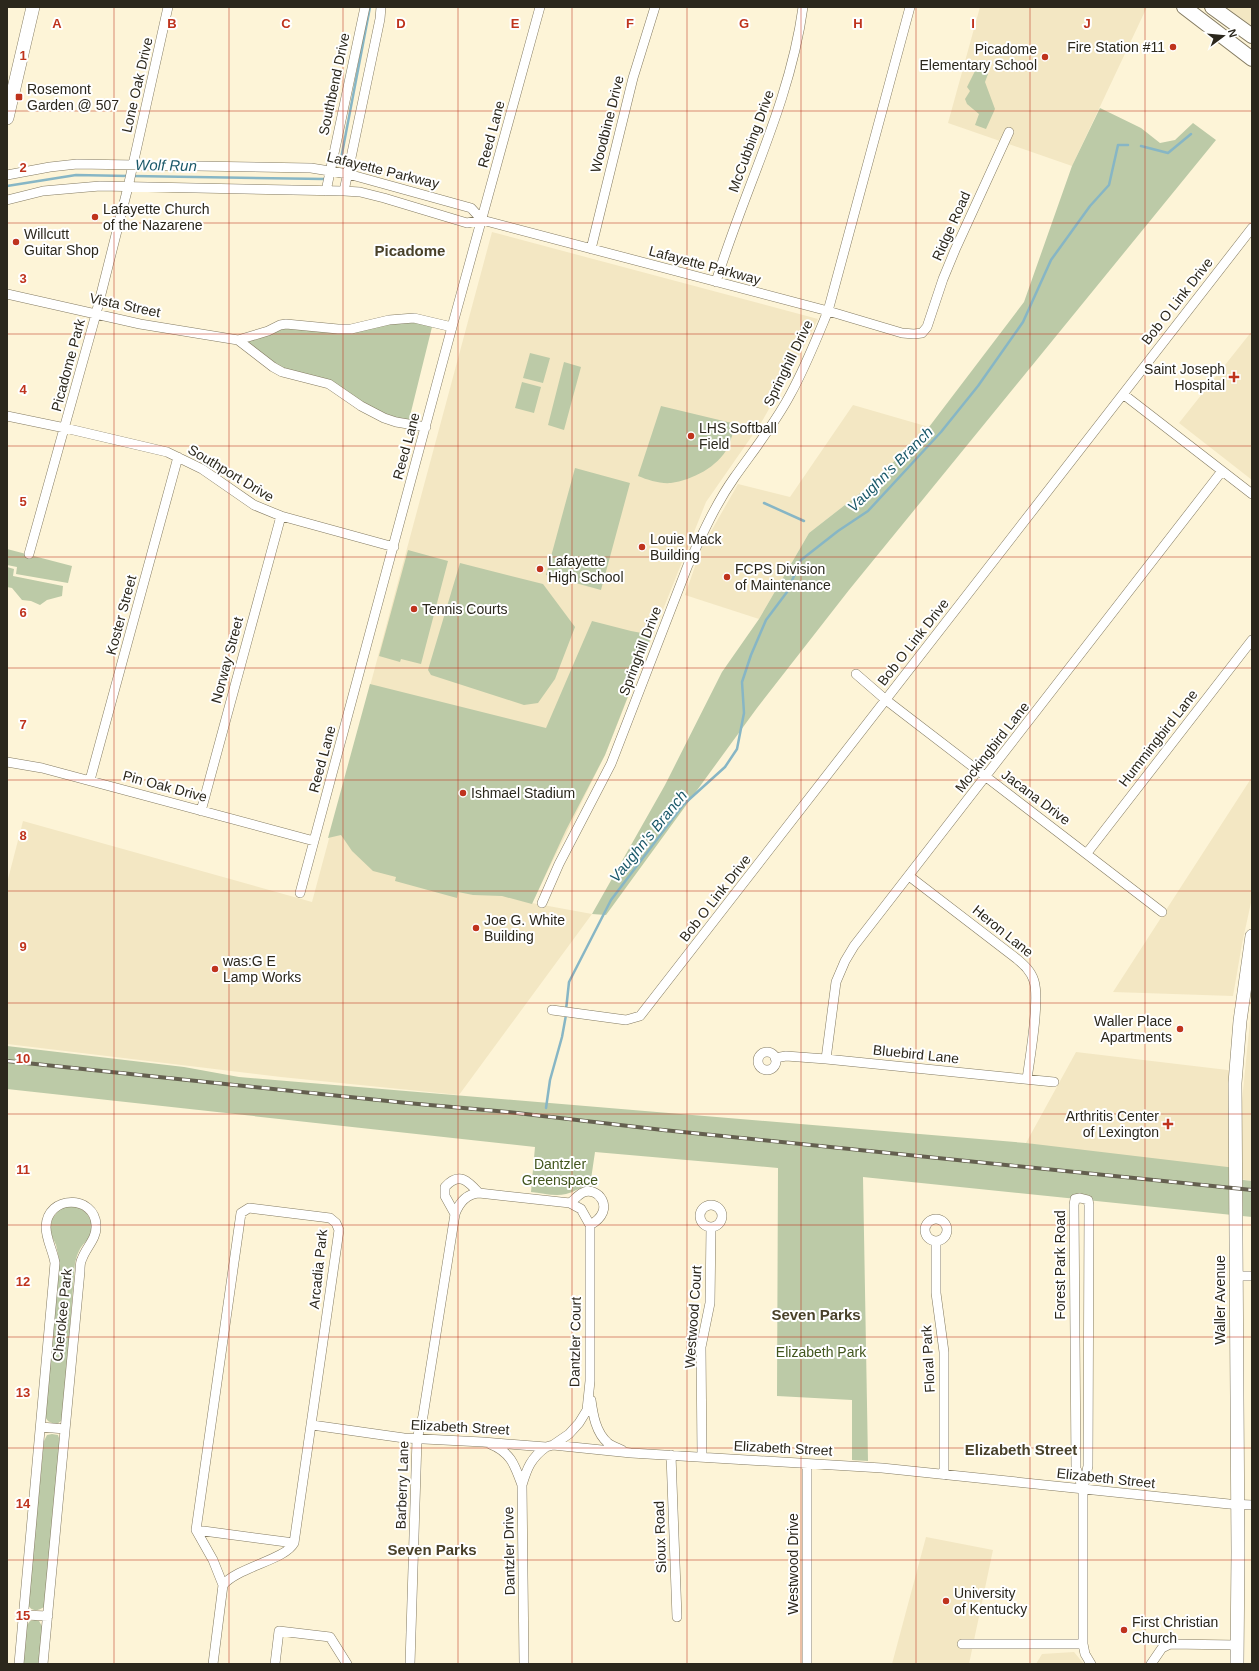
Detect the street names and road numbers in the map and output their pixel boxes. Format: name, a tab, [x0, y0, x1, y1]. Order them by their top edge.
street label: Southbend Drive	[315, 31, 353, 137]
street label: Lone Oak Drive	[118, 36, 156, 134]
street label: Woodbine Drive	[587, 74, 627, 174]
street label: McCubbing Drive	[725, 88, 777, 194]
street label: Reed Lane	[474, 99, 508, 169]
street label: Lafayette Parkway	[325, 148, 441, 192]
street label: Ridge Road	[929, 189, 973, 263]
street label: Lafayette Parkway	[647, 242, 763, 288]
street label: Bob O Link Drive	[1138, 254, 1216, 348]
street label: Vista Street	[88, 290, 162, 320]
street label: Picadome Park	[48, 316, 88, 413]
street label: Springhill Drive	[760, 317, 816, 409]
street label: Reed Lane	[389, 411, 423, 481]
street label: Southport Drive	[185, 441, 277, 505]
street label: Koster Street	[103, 573, 139, 657]
street label: Bob O Link Drive	[874, 595, 952, 689]
street label: Springhill Drive	[616, 604, 664, 698]
street label: Norway Street	[208, 615, 246, 705]
street label: Hummingbird Lane	[1115, 686, 1201, 790]
street label: Mockingbird Lane	[952, 698, 1032, 795]
street label: Reed Lane	[305, 724, 339, 794]
street label: Jacana Drive	[999, 766, 1074, 828]
street label: Pin Oak Drive	[121, 767, 209, 805]
street label: Bob O Link Drive	[676, 851, 754, 945]
street label: Heron Lane	[970, 902, 1037, 960]
street label: Bluebird Lane	[872, 1042, 960, 1066]
street label: Forest Park Road	[1052, 1210, 1068, 1320]
street label: Arcadia Park	[306, 1227, 330, 1310]
street label: Waller Avenue	[1212, 1255, 1228, 1345]
street label: Westwood Court	[681, 1265, 705, 1369]
street label: Cherokee Park	[49, 1267, 75, 1362]
street label: Dantzler Court	[566, 1297, 584, 1387]
street label: Floral Park	[918, 1324, 938, 1393]
street label: Elizabeth Street	[410, 1416, 510, 1438]
street label: Elizabeth Street	[733, 1437, 833, 1459]
street label: Barberry Lane	[392, 1440, 412, 1530]
street label: Elizabeth Street	[1056, 1465, 1156, 1491]
street label: Sioux Road	[651, 1501, 669, 1573]
street label: Dantzler Drive	[500, 1506, 518, 1595]
street label: Westwood Drive	[785, 1513, 801, 1615]

